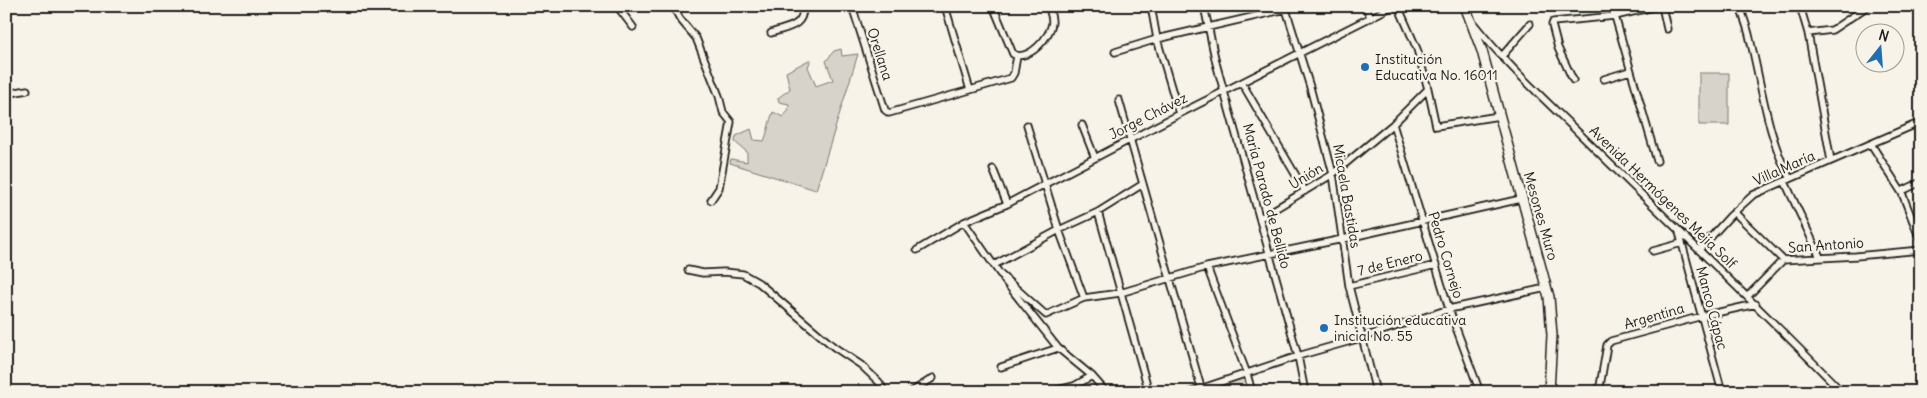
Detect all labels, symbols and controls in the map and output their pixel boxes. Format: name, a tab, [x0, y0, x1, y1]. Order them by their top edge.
north arrow	[1854, 22, 1904, 72]
street label: Orellana	[863, 26, 897, 82]
text: N	[1877, 26, 1891, 46]
place label: Institución Educativa No. 16011	[1375, 50, 1498, 84]
marker: Institución Educativa No. 16011	[1359, 61, 1371, 73]
street label: Jorge Chávez	[1106, 88, 1190, 143]
street label: María Parado de Bellido	[1239, 121, 1295, 271]
street label: Avenida Hermógenes Mejía Solf	[1586, 122, 1741, 272]
street label: Micaela Bastidas	[1329, 143, 1365, 249]
street label: Villa María	[1750, 146, 1818, 190]
street label: Unión	[1286, 159, 1326, 193]
street label: Mesones Muro	[1520, 170, 1562, 262]
street label: Pedro Cornejo	[1424, 209, 1468, 301]
street label: San Antonio	[1788, 233, 1865, 257]
street label: 7 de Enero	[1356, 246, 1425, 280]
street label: Manco Cápac	[1692, 264, 1732, 352]
street label: Argentina	[1622, 299, 1686, 333]
place label: Institución educativa inicial No. 55	[1334, 311, 1466, 345]
marker: Institución educativa inicial No. 55	[1318, 322, 1330, 334]

